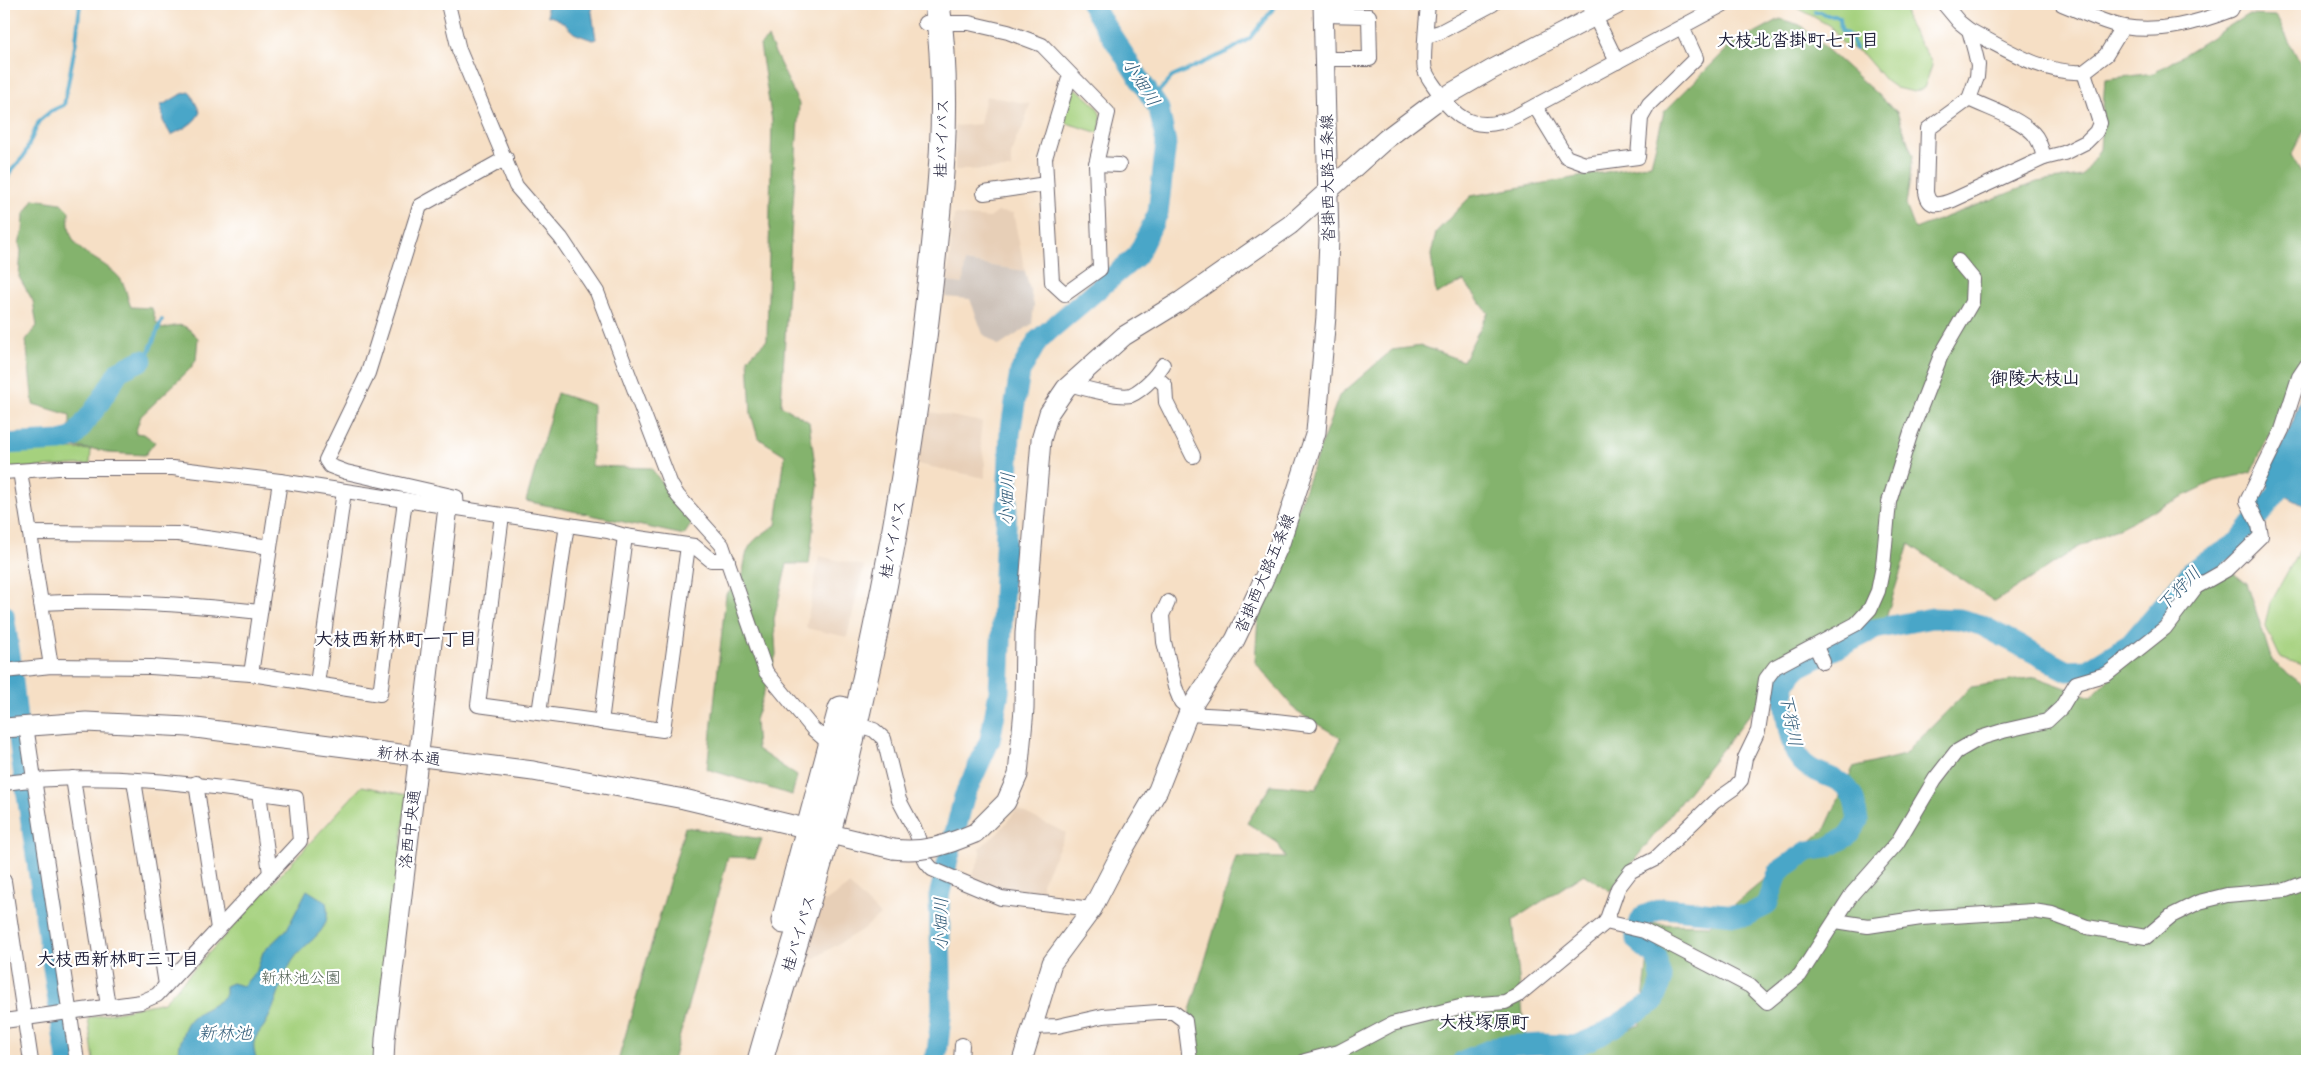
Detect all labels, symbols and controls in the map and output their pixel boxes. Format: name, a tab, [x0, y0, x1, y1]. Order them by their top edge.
district label: 大枝北沓掛町七丁目	[1717, 29, 1879, 55]
water label: 小畑川	[1114, 53, 1165, 113]
street label: 桂バイパス	[930, 98, 956, 178]
street label: 沓掛西大路五条線	[1316, 114, 1342, 242]
district label: 御陵大枝山	[1990, 367, 2080, 393]
water label: 小畑川	[995, 472, 1023, 527]
street label: 桂バイパス	[875, 498, 913, 581]
street label: 沓掛西大路五条線	[1230, 510, 1302, 637]
water label: 下狩川	[2152, 562, 2209, 619]
district label: 大枝西新林町一丁目	[315, 628, 477, 654]
water label: 下狩川	[1771, 691, 1807, 749]
street label: 新林本通	[376, 741, 442, 773]
street label: 洛西中央通	[394, 788, 428, 870]
street label: 桂バイパス	[777, 892, 823, 975]
water label: 小畑川	[930, 897, 956, 951]
district label: 大枝西新林町三丁目	[37, 948, 199, 974]
park label: 新林池公園	[261, 967, 341, 991]
district label: 大枝塚原町	[1439, 1011, 1529, 1037]
water label: 新林池	[198, 1022, 253, 1048]

